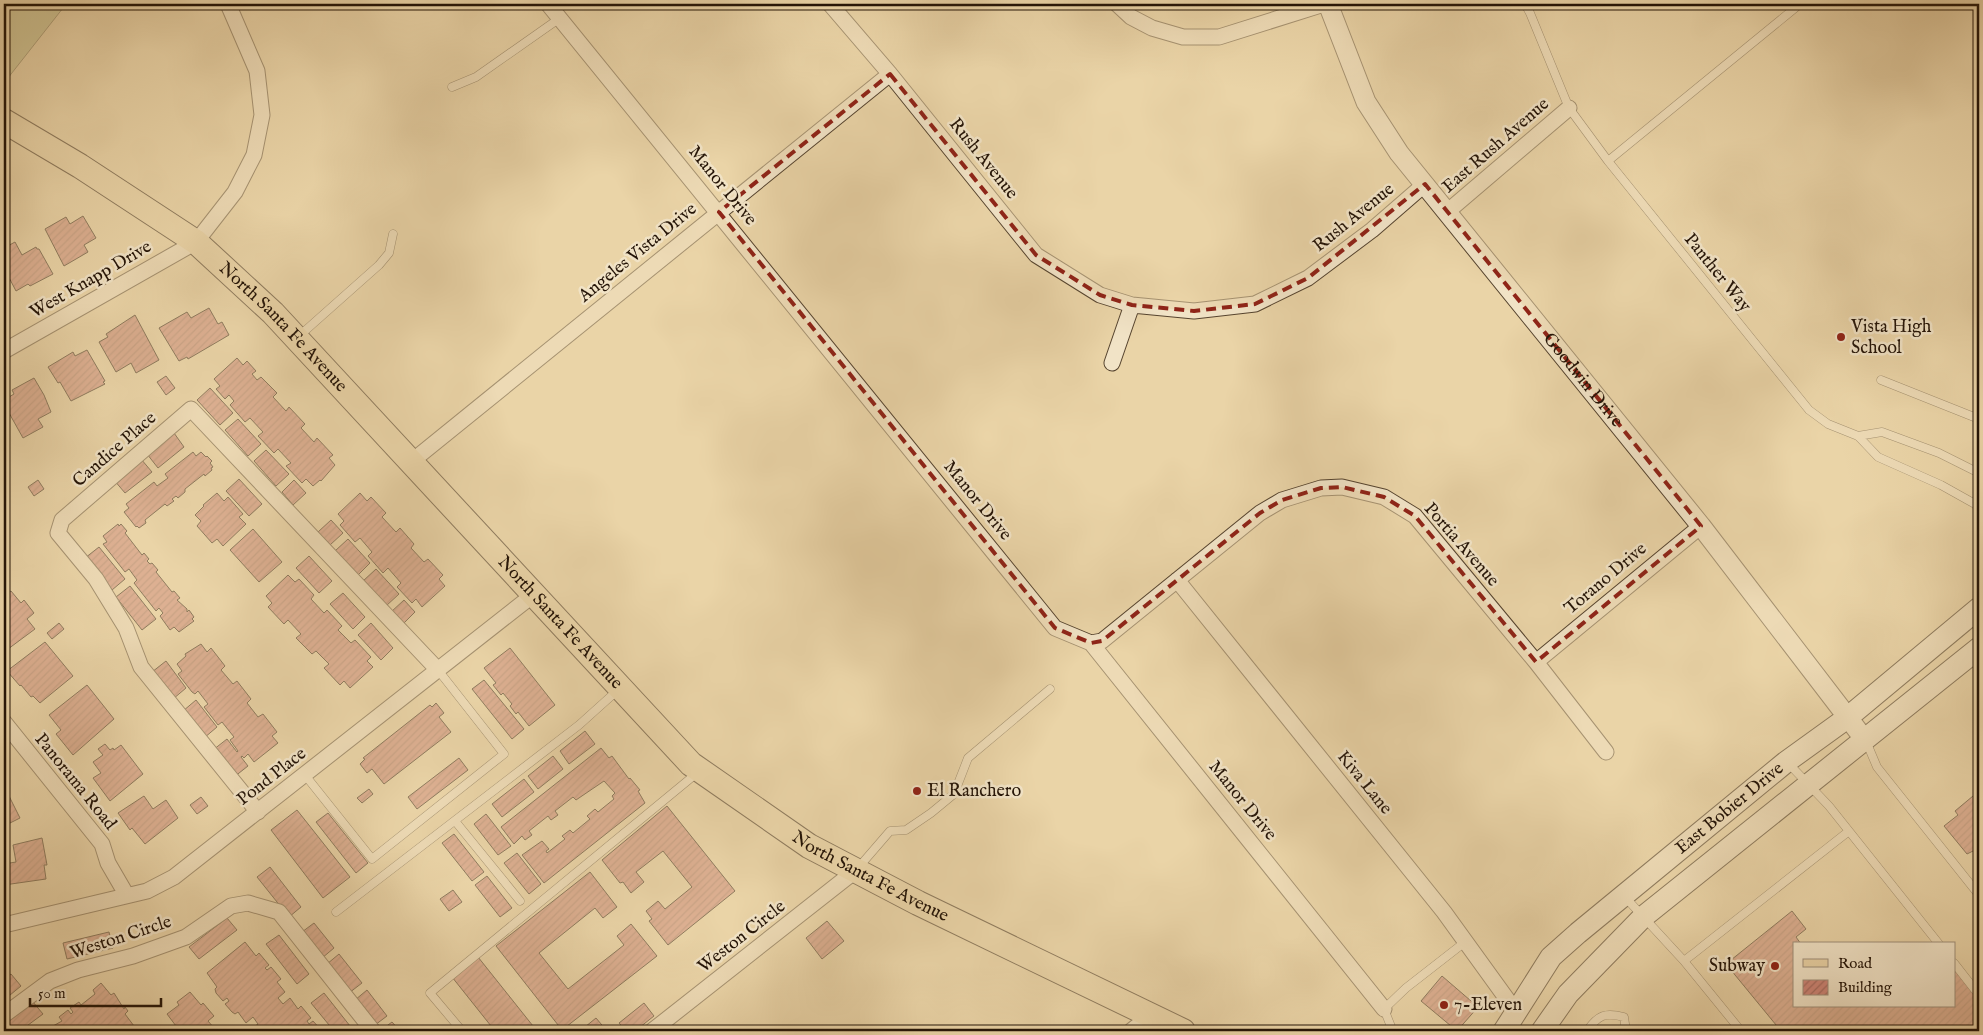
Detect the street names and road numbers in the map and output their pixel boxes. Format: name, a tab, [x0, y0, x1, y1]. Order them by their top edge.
street label: East Rush Avenue	[1438, 93, 1554, 199]
street label: Rush Avenue	[943, 114, 1023, 204]
street label: Manor Drive	[683, 141, 761, 231]
street label: Rush Avenue	[1309, 178, 1399, 258]
street label: Angeles Vista Drive	[573, 198, 702, 308]
street label: Panther Way	[1678, 229, 1756, 317]
street label: West Knapp Drive	[26, 236, 156, 324]
street label: North Santa Fe Avenue	[214, 257, 352, 397]
street label: Goodwin Drive	[1538, 328, 1628, 432]
street label: Candice Place	[68, 407, 162, 493]
street label: Manor Drive	[938, 456, 1016, 546]
street label: Portia Avenue	[1418, 498, 1504, 592]
street label: Torano Drive	[1560, 538, 1652, 620]
street label: North Santa Fe Avenue	[492, 551, 628, 694]
street label: Panorama Road	[29, 729, 121, 835]
street label: Pond Place	[233, 743, 311, 811]
street label: Kiva Lane	[1331, 746, 1397, 820]
street label: Manor Drive	[1203, 756, 1281, 846]
street label: East Bobier Drive	[1671, 757, 1788, 860]
street label: North Santa Fe Avenue	[787, 826, 952, 928]
street label: Weston Circle	[693, 896, 791, 978]
street label: Weston Circle	[67, 911, 175, 965]

